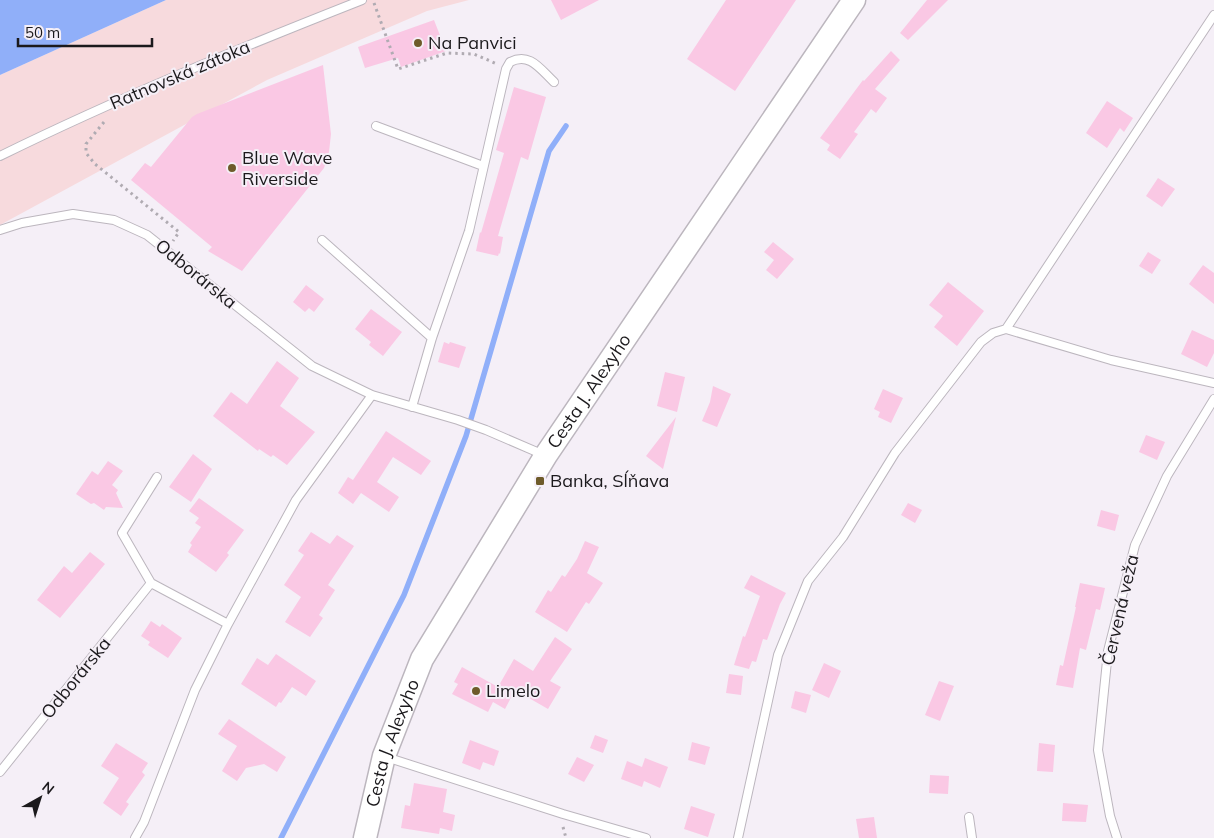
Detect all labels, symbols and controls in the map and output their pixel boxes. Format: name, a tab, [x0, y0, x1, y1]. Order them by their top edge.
scale bar	[18, 15, 151, 47]
text: 50 m	[25, 23, 60, 42]
place label: Na Panvici	[428, 31, 517, 54]
street label: Ratnovská zátoka	[106, 35, 253, 114]
marker: Na Panvici	[412, 37, 424, 49]
place label: Blue Wave Riverside	[242, 146, 332, 190]
marker: Blue Wave Riverside	[226, 162, 238, 174]
street label: Odborárska	[151, 234, 242, 314]
street label: Cesta J. Alexyho	[542, 329, 636, 453]
place label: Banka, Sĺňava	[550, 469, 669, 492]
marker: Banka, Sĺňava	[534, 475, 546, 487]
street label: Červená veža	[1096, 552, 1143, 668]
street label: Odborárska	[36, 632, 116, 723]
street label: Cesta J. Alexyho	[361, 676, 424, 809]
place label: Limelo	[486, 679, 540, 702]
marker: Limelo	[470, 685, 482, 697]
north arrow	[15, 773, 65, 823]
text: N	[38, 778, 58, 798]

